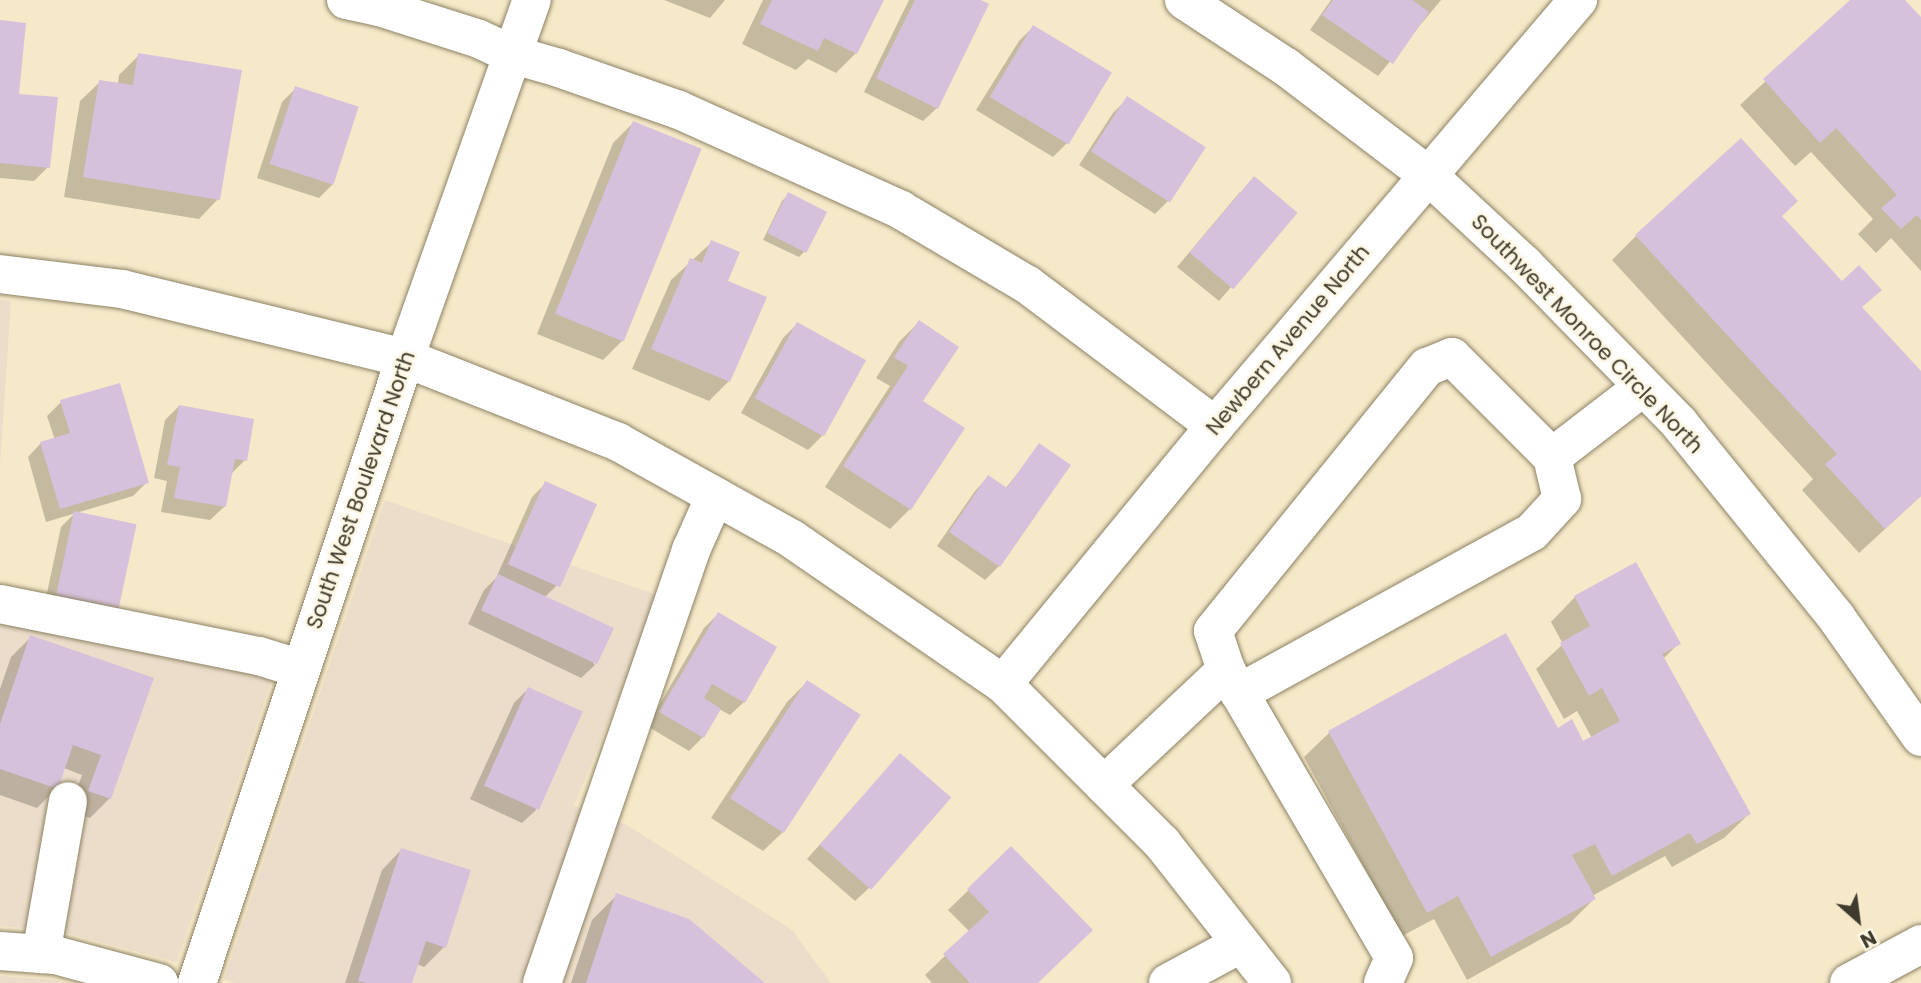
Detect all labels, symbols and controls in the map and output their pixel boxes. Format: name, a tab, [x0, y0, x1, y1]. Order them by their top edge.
street label: Southwest Monroe Circle North	[1466, 209, 1708, 459]
street label: Newbern Avenue North	[1201, 240, 1375, 440]
street label: South West Boulevard North	[302, 348, 420, 632]
north arrow	[1823, 885, 1893, 955]
text: N	[1855, 924, 1881, 954]

